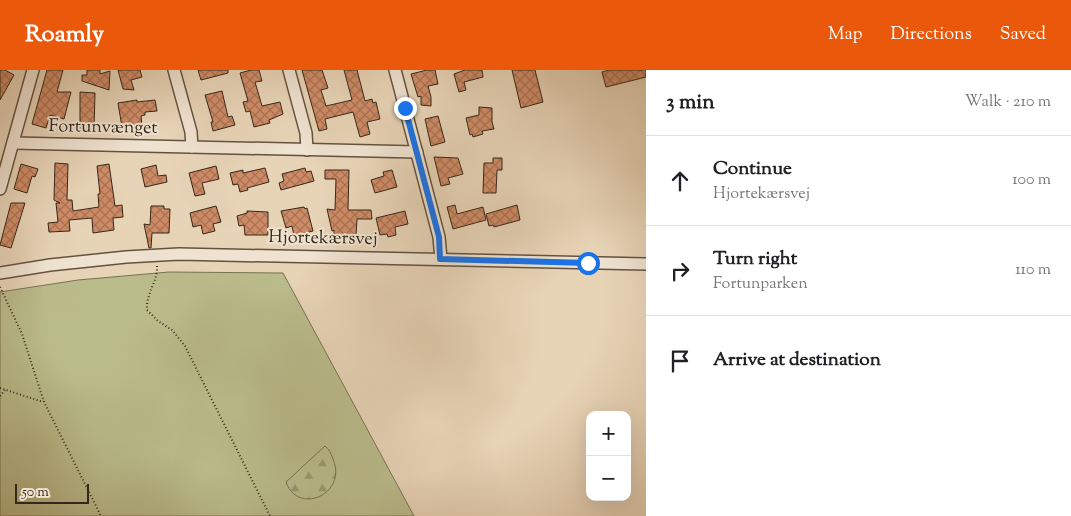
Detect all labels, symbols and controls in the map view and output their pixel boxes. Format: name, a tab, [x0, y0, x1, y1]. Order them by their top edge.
text: Roamly	[25, 18, 104, 52]
text: Map	[828, 22, 863, 48]
text: Directions	[891, 22, 972, 48]
text: Saved	[1000, 22, 1046, 48]
text: 3 min	[666, 88, 715, 118]
text: Walk · 210 m	[965, 91, 1051, 114]
route end	[394, 97, 417, 120]
street label: Fortunvænget	[48, 114, 158, 142]
text: Continue	[713, 156, 792, 183]
icon: ahead	[666, 167, 694, 195]
text: 100 m	[1012, 169, 1051, 192]
text: Hjortekærsvej	[713, 183, 810, 206]
street label: Hjortekærsvej	[268, 225, 378, 253]
text: Turn right	[713, 246, 797, 273]
route start	[577, 252, 600, 275]
icon: right	[666, 257, 694, 285]
text: 110 m	[1015, 259, 1051, 282]
text: Fortunparken	[713, 273, 808, 296]
icon: arrive	[666, 347, 694, 375]
text: Arrive at destination	[713, 347, 881, 374]
map controls	[586, 411, 631, 501]
button: +	[586, 411, 631, 456]
button: −	[586, 456, 631, 501]
scale bar	[15, 481, 89, 504]
text: 50 m	[22, 483, 49, 503]

